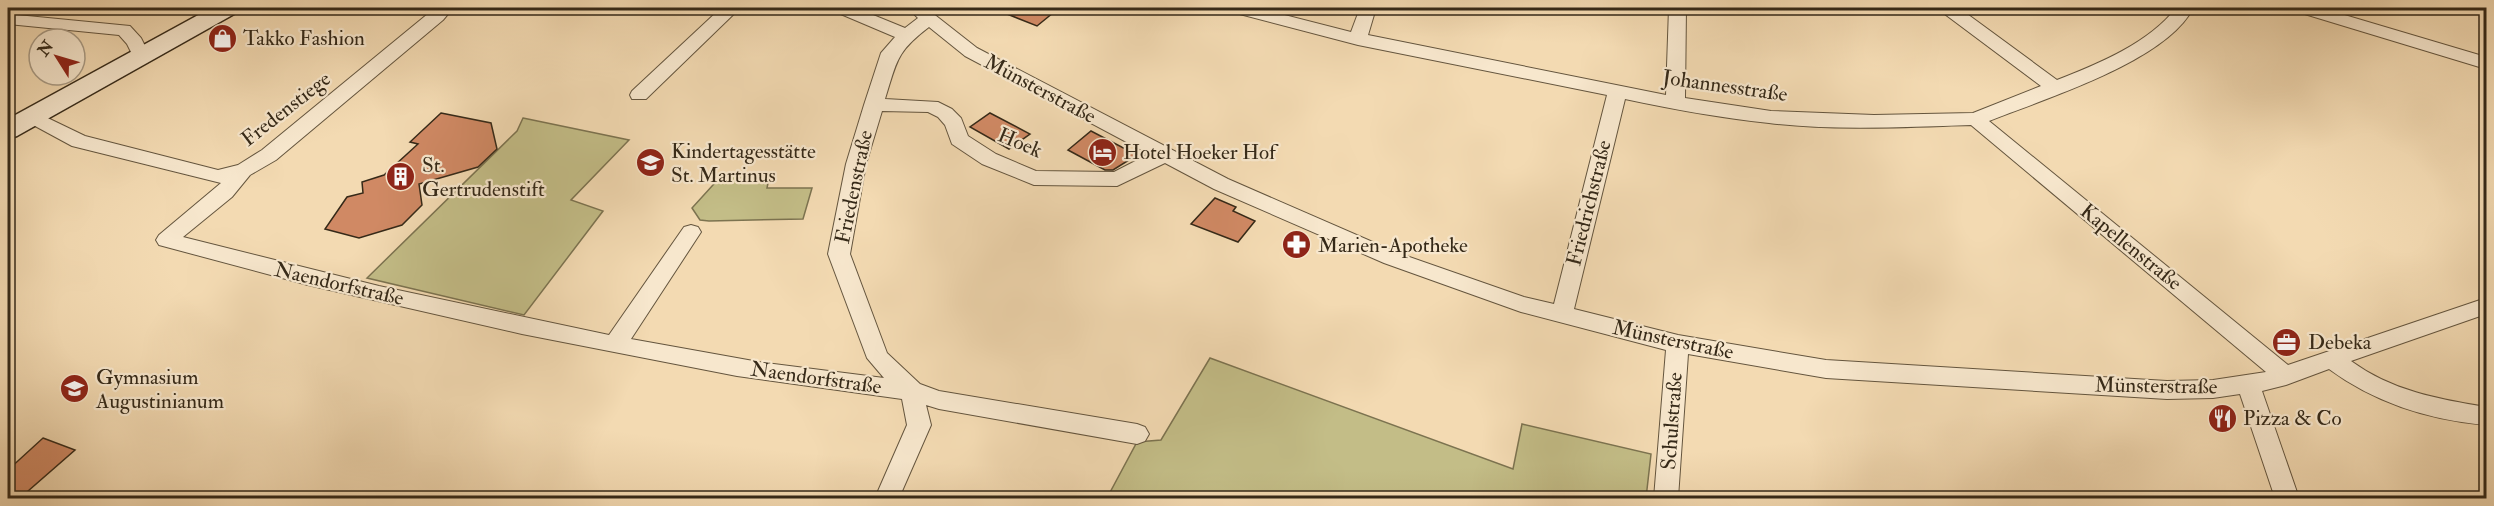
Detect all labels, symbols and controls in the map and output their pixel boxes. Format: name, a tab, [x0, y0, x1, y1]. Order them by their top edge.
shop icon: Takko Fashion	[206, 22, 238, 54]
place label: Takko Fashion	[243, 25, 365, 52]
north arrow	[27, 27, 87, 87]
text: N	[33, 36, 59, 61]
street label: Münsterstraße	[979, 48, 1101, 130]
street label: Johannesstraße	[1660, 64, 1789, 108]
street label: Fredenstiege	[236, 65, 336, 152]
street label: Hoek	[994, 122, 1046, 164]
street label: Friedenstraße	[829, 128, 879, 246]
hotel icon: Hotel Hoeker Hof	[1086, 136, 1118, 168]
street label: Friedrichstraße	[1560, 137, 1618, 269]
place label: Kindertagesstätte St. Martinus	[671, 138, 816, 189]
place label: Hotel Hoeker Hof	[1123, 139, 1279, 166]
school or university icon: Kindertagesstätte St. Martinus	[634, 147, 666, 179]
place label: St. Gertrudenstift	[422, 152, 545, 203]
building icon: St. Gertrudenstift	[385, 161, 417, 193]
street label: Kapellenstraße	[2074, 198, 2188, 297]
pharmacy icon: Marien-Apotheke	[1281, 229, 1313, 261]
place label: Marien-Apotheke	[1318, 232, 1468, 259]
street label: Naendorfstraße	[272, 256, 407, 312]
street label: Münsterstraße	[1610, 314, 1736, 366]
office icon: Debeka	[2271, 326, 2303, 358]
place label: Debeka	[2308, 329, 2372, 356]
street label: Naendorfstraße	[749, 355, 884, 401]
place label: Gymnasium Augustinianum	[95, 364, 224, 415]
street label: Schulstraße	[1655, 371, 1689, 471]
street label: Münsterstraße	[2094, 371, 2218, 401]
school or university icon: Gymnasium Augustinianum	[59, 373, 91, 405]
restaurant icon: Pizza & Co	[2206, 402, 2238, 434]
place label: Pizza & Co	[2243, 405, 2342, 432]

